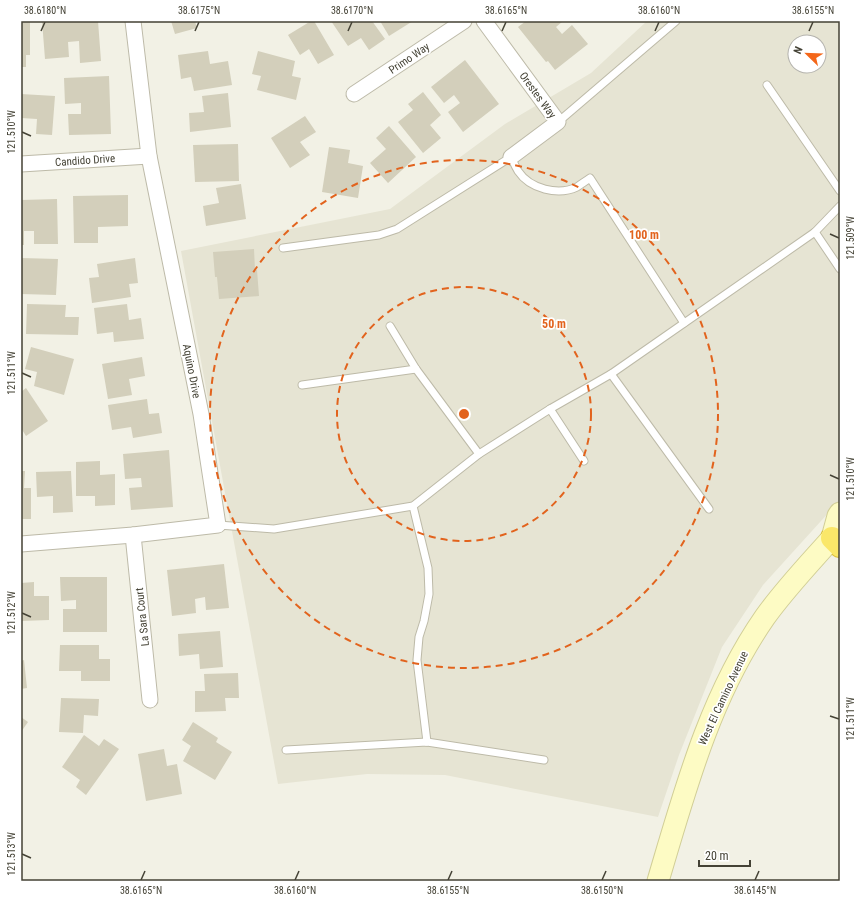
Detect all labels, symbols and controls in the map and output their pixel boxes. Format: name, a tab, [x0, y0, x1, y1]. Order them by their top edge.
text: 38.6180°N	[24, 5, 66, 16]
text: 38.6175°N	[178, 5, 220, 16]
text: 38.6170°N	[331, 5, 373, 16]
text: 38.6165°N	[485, 5, 527, 16]
text: 38.6160°N	[638, 5, 680, 16]
text: 38.6155°N	[792, 5, 834, 16]
north arrow	[787, 34, 827, 74]
street label: Primo Way	[386, 40, 432, 77]
text: N	[791, 44, 806, 56]
street label: Orestes Way	[516, 70, 559, 121]
text: 121.510°W	[6, 110, 17, 154]
street label: Candido Drive	[55, 152, 116, 169]
text: 121.509°W	[845, 216, 856, 260]
text: 100 m	[629, 228, 659, 242]
text: 50 m	[542, 317, 566, 331]
street label: Aquino Drive	[180, 343, 203, 399]
text: 121.511°W	[6, 351, 17, 395]
centre of rings	[457, 407, 471, 421]
text: 121.510°W	[845, 457, 856, 501]
street label: La Sara Court	[133, 587, 152, 647]
text: 121.512°W	[6, 591, 17, 635]
street label: West El Camino Avenue	[696, 649, 751, 747]
text: 121.511°W	[845, 697, 856, 741]
text: 121.513°W	[6, 832, 17, 876]
scale bar	[699, 842, 750, 868]
text: 20 m	[705, 849, 729, 863]
text: 38.6165°N	[120, 885, 162, 896]
text: 38.6160°N	[274, 885, 316, 896]
text: 38.6155°N	[427, 885, 469, 896]
text: 38.6150°N	[581, 885, 623, 896]
text: 38.6145°N	[734, 885, 776, 896]

